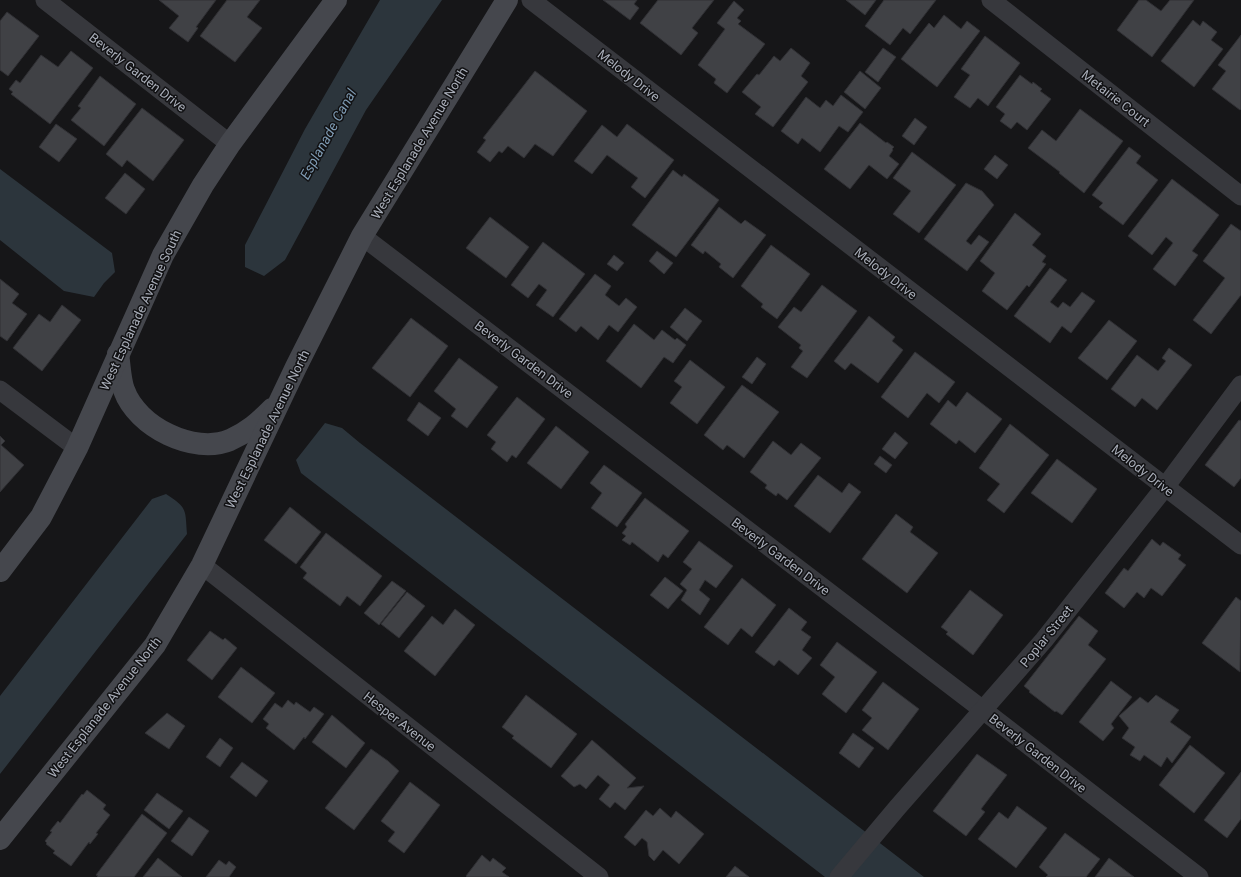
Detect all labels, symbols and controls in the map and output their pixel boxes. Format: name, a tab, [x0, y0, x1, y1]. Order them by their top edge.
street label: Beverly Garden Drive	[86, 30, 189, 115]
street label: Melody Drive	[595, 46, 663, 104]
street label: West Esplanade Avenue North	[368, 65, 471, 222]
street label: Metairie Court	[1079, 67, 1153, 130]
water label: Esplanade Canal	[297, 86, 360, 182]
street label: West Esplanade Avenue South	[97, 228, 184, 393]
street label: Melody Drive	[852, 244, 920, 302]
street label: Beverly Garden Drive	[472, 318, 576, 401]
street label: West Esplanade Avenue North	[223, 348, 312, 511]
street label: Melody Drive	[1109, 441, 1177, 499]
street label: Beverly Garden Drive	[729, 515, 833, 598]
street label: Poplar Street	[1017, 602, 1076, 670]
street label: West Esplanade Avenue North	[45, 634, 164, 781]
street label: Hesper Avenue	[361, 689, 439, 754]
street label: Beverly Garden Drive	[986, 711, 1089, 796]

